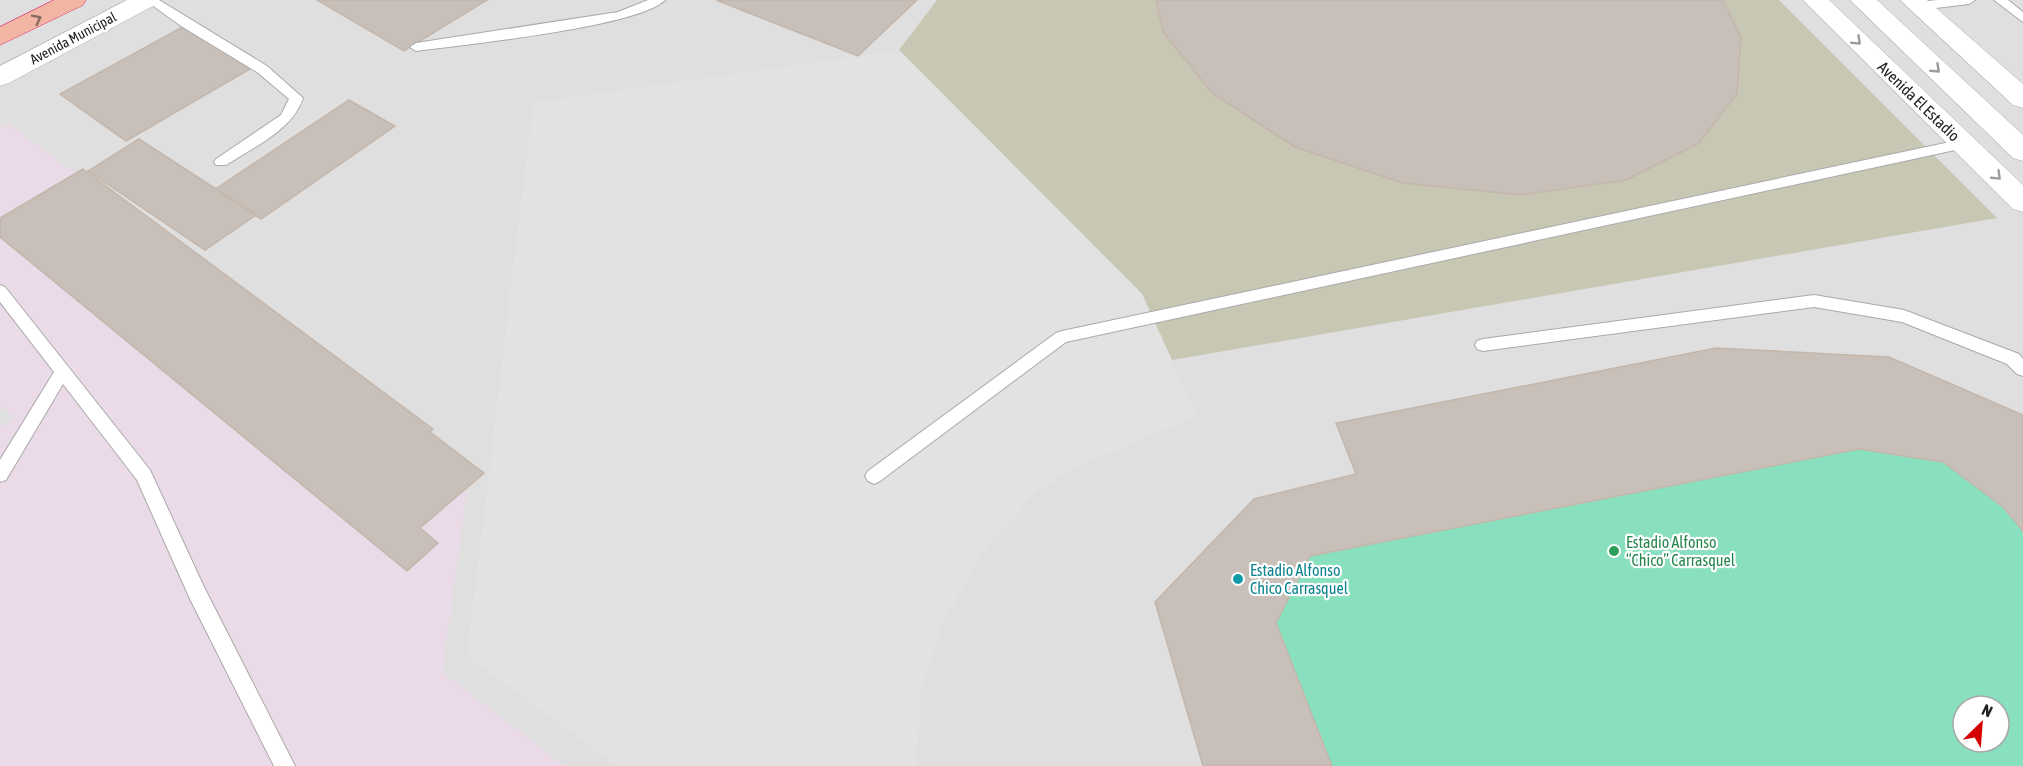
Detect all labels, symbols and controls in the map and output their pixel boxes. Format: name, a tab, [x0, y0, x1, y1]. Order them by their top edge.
street label: Avenida Municipal	[27, 8, 119, 67]
one-way arrow	[31, 14, 42, 26]
one-way arrow	[1850, 33, 1861, 44]
street label: Avenida El Estadio	[1874, 57, 1964, 145]
one-way arrow	[1929, 62, 1939, 73]
one-way arrow	[1990, 169, 2001, 180]
place label: Estadio Alfonso “Chico” Carrasquel	[1626, 533, 1736, 570]
marker: Estadio Alfonso “Chico” Carrasquel	[1607, 544, 1621, 558]
place label: Estadio Alfonso Chico Carrasquel	[1250, 561, 1349, 598]
marker: Estadio Alfonso Chico Carrasquel	[1231, 572, 1245, 586]
north arrow	[1951, 694, 2011, 754]
text: N	[1979, 700, 1995, 721]

